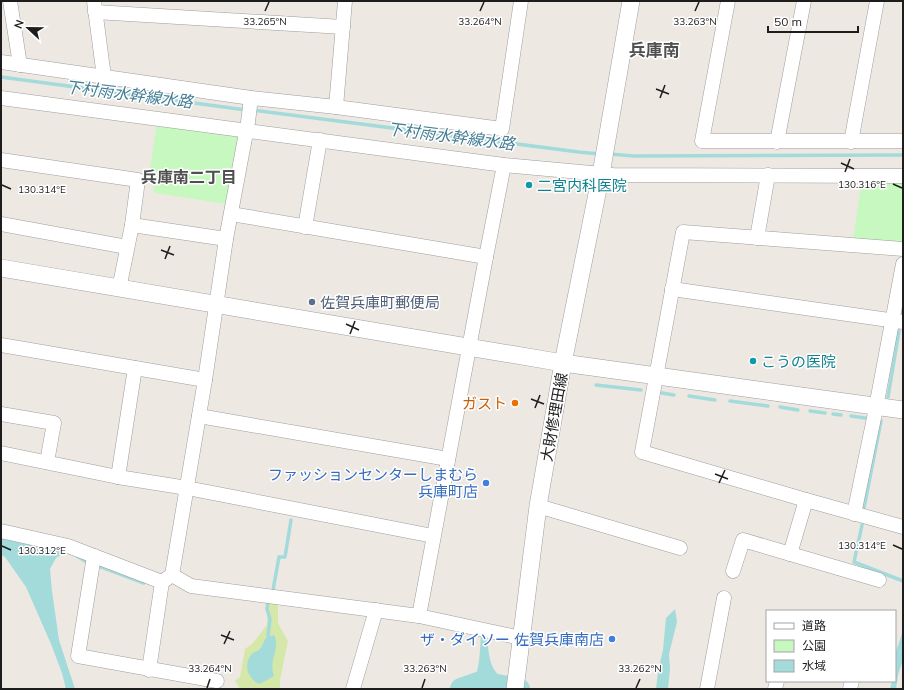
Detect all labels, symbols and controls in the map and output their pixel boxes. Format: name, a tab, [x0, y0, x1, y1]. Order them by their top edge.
north arrow	[8, 8, 48, 48]
scale bar	[768, 8, 858, 34]
text: 50 m	[774, 14, 802, 29]
text: 33.265°N	[243, 15, 287, 28]
text: 33.264°N	[458, 15, 502, 28]
text: 33.263°N	[673, 15, 717, 28]
text: N	[11, 18, 27, 31]
district label: 兵庫南	[629, 39, 680, 60]
water label: 下村雨水幹線水路	[64, 76, 196, 112]
water label: 下村雨水幹線水路	[386, 118, 518, 154]
district label: 兵庫南二丁目	[141, 167, 237, 187]
place label: 二宮内科医院	[537, 176, 627, 195]
text: 130.316°E	[838, 178, 886, 191]
marker: 二宮内科医院	[524, 180, 534, 190]
text: 130.314°E	[18, 183, 66, 196]
place label: 佐賀兵庫町郵便局	[320, 293, 440, 312]
marker: 佐賀兵庫町郵便局	[307, 297, 317, 307]
place label: こうの医院	[761, 352, 836, 371]
marker: こうの医院	[748, 356, 758, 366]
street label: 大財修理田線	[537, 371, 571, 463]
place label: ガスト	[462, 394, 507, 413]
marker: ガスト	[510, 398, 520, 408]
place label: ファッションセンターしまむら 兵庫町店	[268, 465, 478, 501]
marker: ファッションセンターしまむら 兵庫町店	[481, 478, 491, 488]
text: 130.314°E	[838, 539, 886, 552]
text: 130.312°E	[18, 544, 66, 557]
legend	[766, 610, 896, 682]
text: 道路	[802, 618, 826, 633]
place label: ザ・ダイソー 佐賀兵庫南店	[420, 630, 604, 649]
marker: ザ・ダイソー 佐賀兵庫南店	[607, 634, 617, 644]
text: 公園	[802, 638, 826, 653]
text: 水域	[802, 658, 826, 673]
text: 33.264°N	[188, 662, 232, 675]
text: 33.263°N	[403, 662, 447, 675]
text: 33.262°N	[618, 662, 662, 675]

